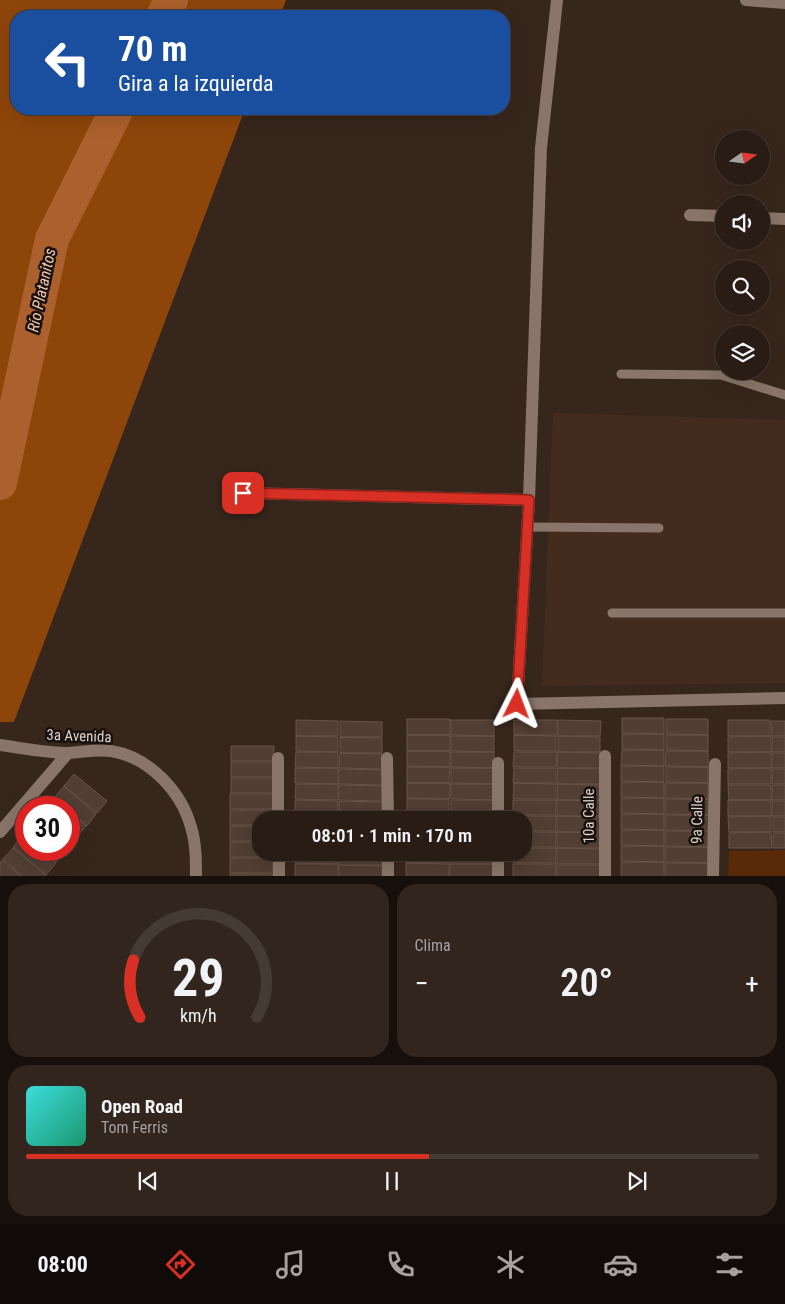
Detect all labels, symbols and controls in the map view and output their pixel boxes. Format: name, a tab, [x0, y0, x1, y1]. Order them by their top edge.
text: 70 m	[118, 29, 187, 70]
icon: left	[35, 30, 100, 95]
text: Gira a la izquierda	[118, 71, 274, 96]
north arrow	[715, 130, 770, 185]
map controls	[715, 130, 770, 380]
button: sound	[715, 195, 770, 250]
water label: Río Platanitos	[23, 246, 60, 334]
button: search	[715, 260, 770, 315]
button: layers	[715, 325, 770, 380]
pin	[222, 472, 264, 514]
icon: arrive	[229, 479, 257, 507]
position arrow	[490, 677, 542, 729]
street label: 3a Avenida	[46, 726, 112, 746]
street label: 10a Calle	[580, 788, 598, 844]
speed limit sign: 30	[15, 796, 80, 861]
street label: 9a Calle	[688, 796, 706, 844]
text: 08:01 · 1 min · 170 m	[312, 824, 472, 847]
text: Clima	[415, 936, 451, 955]
text: 29	[172, 948, 225, 1009]
text: 20°	[560, 961, 613, 1005]
text: −	[415, 967, 429, 1000]
text: +	[745, 967, 759, 1000]
text: km/h	[180, 1005, 217, 1026]
text: Open Road	[101, 1095, 183, 1118]
text: Tom Ferris	[101, 1118, 168, 1137]
icon: previous	[134, 1167, 162, 1195]
icon: pause	[378, 1167, 406, 1195]
icon: next	[623, 1167, 651, 1195]
icon: directions	[163, 1247, 198, 1282]
icon: music	[273, 1247, 308, 1282]
icon: phone	[383, 1247, 418, 1282]
icon: climate	[493, 1247, 528, 1282]
icon: car	[603, 1247, 638, 1282]
icon: filters	[712, 1247, 747, 1282]
text: 08:00	[37, 1252, 88, 1277]

